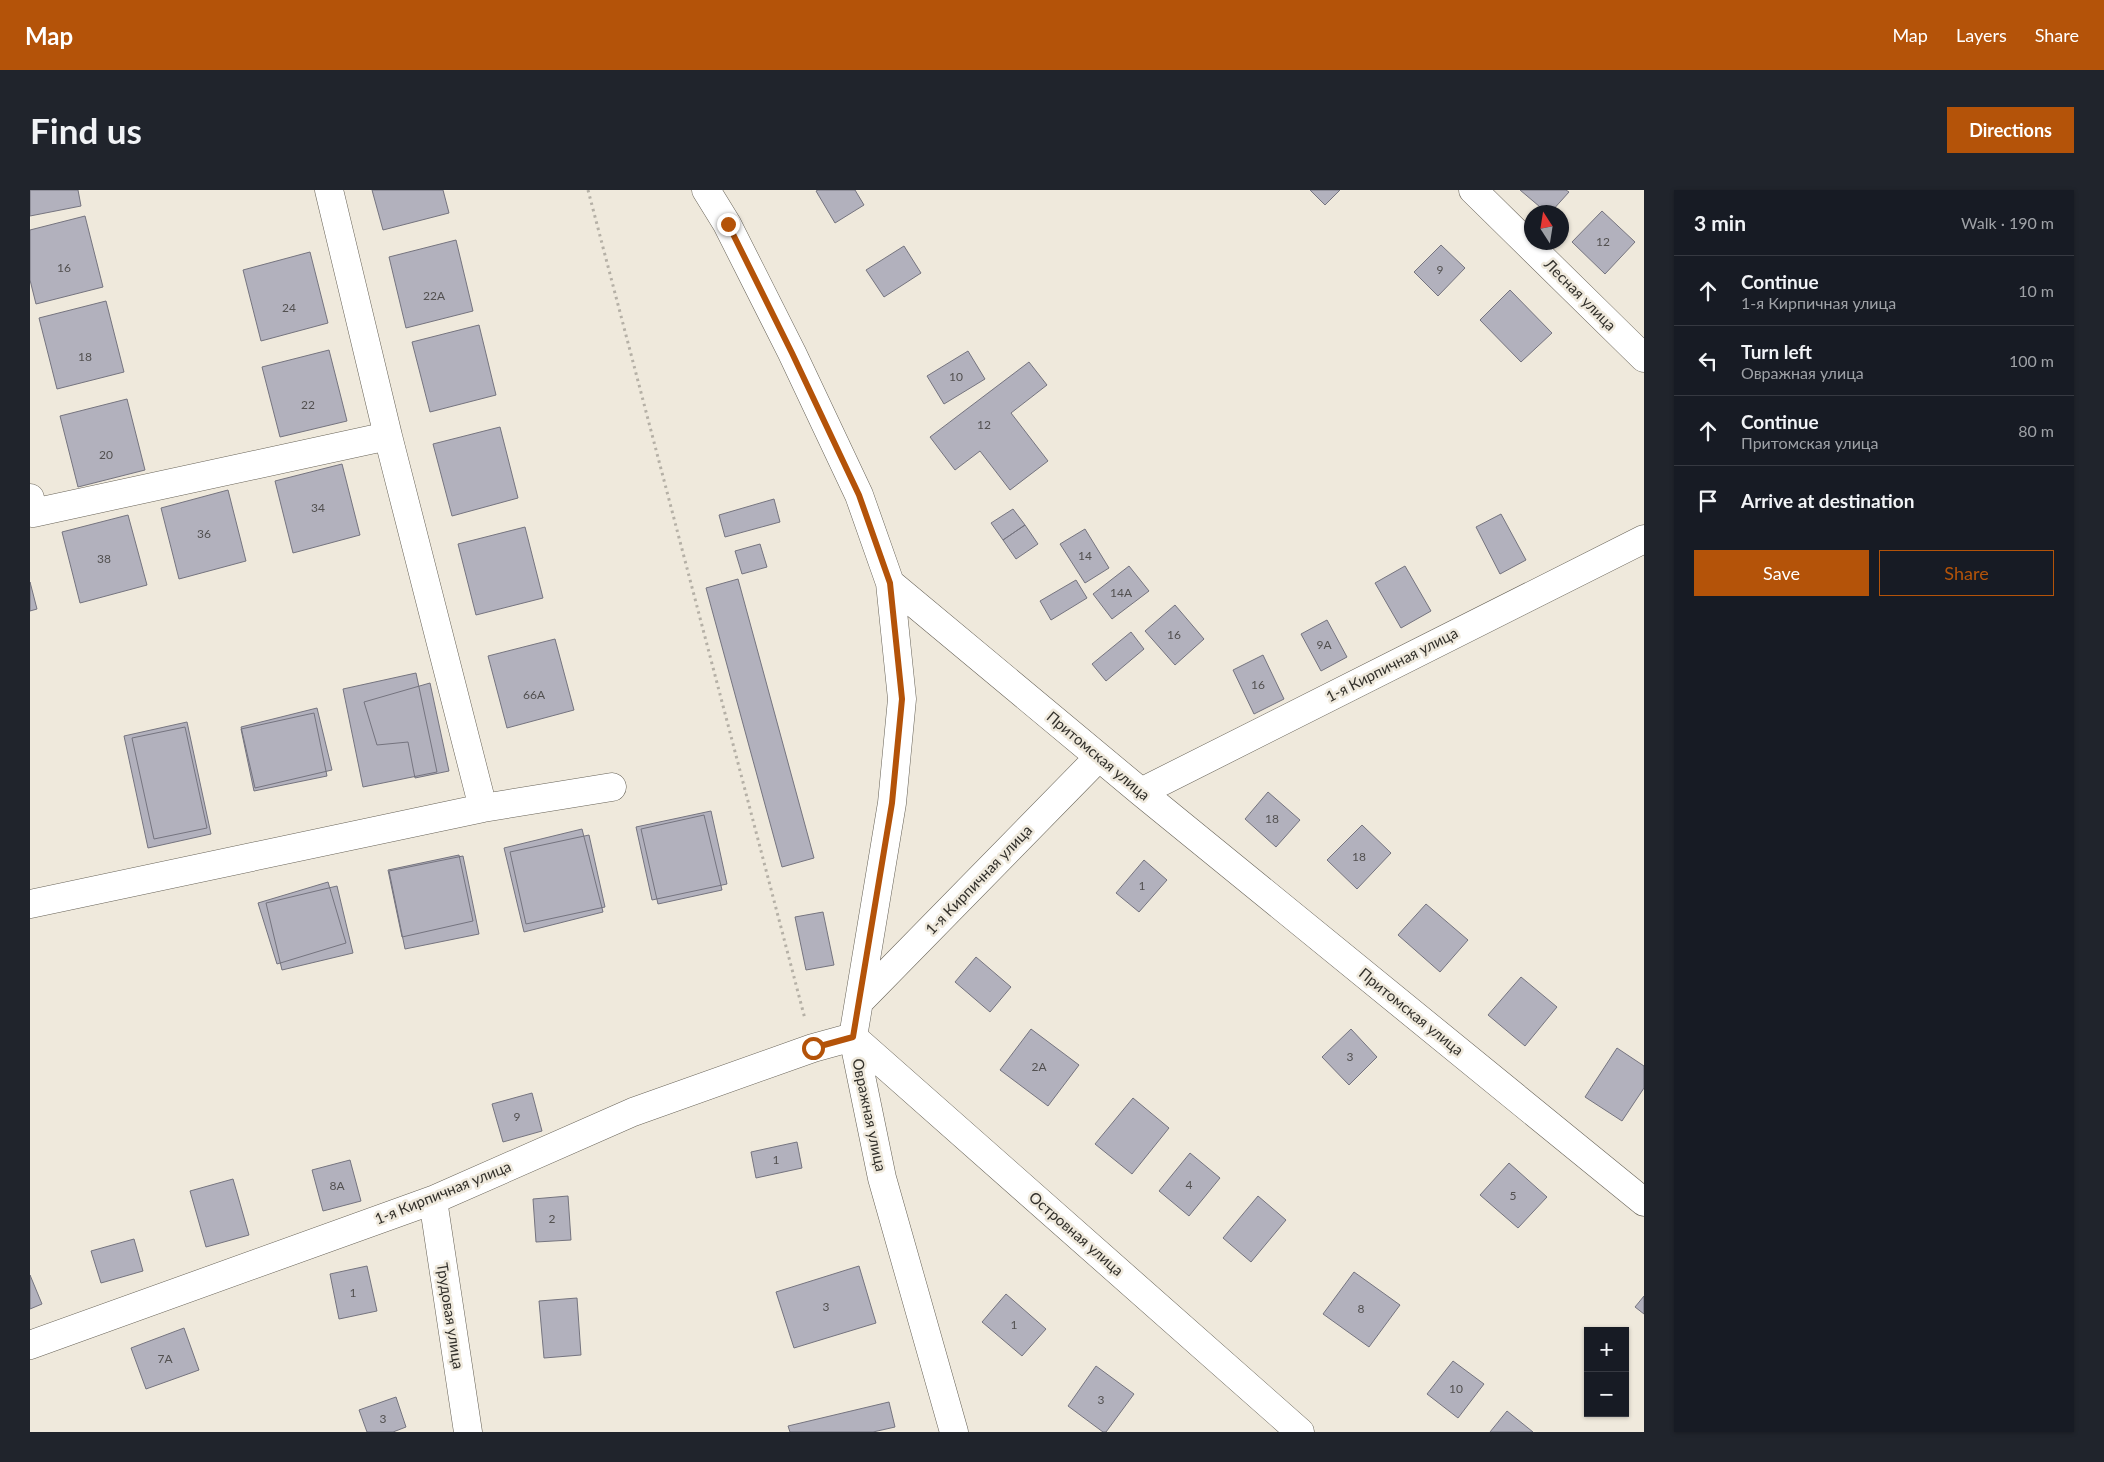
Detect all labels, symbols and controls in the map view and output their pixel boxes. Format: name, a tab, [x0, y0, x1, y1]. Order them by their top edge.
text: Map	[25, 21, 73, 50]
text: Map	[1892, 24, 1928, 46]
text: Layers	[1956, 24, 2007, 46]
text: Share	[2035, 24, 2079, 46]
button: Directions	[1947, 107, 2074, 153]
text: Find us	[30, 109, 142, 151]
north arrow	[1524, 205, 1569, 250]
text: 3 min	[1694, 210, 1746, 235]
route end	[717, 213, 740, 236]
text: Walk · 190 m	[1961, 213, 2054, 232]
house number: 12	[1596, 234, 1610, 249]
street label: Лесная улица	[1540, 254, 1620, 334]
house number: 16	[57, 260, 71, 275]
house number: 9	[1437, 262, 1444, 277]
text: Continue	[1741, 270, 1819, 293]
icon: ahead	[1694, 277, 1722, 305]
text: 10 m	[2018, 281, 2054, 300]
house number: 22А	[423, 288, 446, 303]
text: 1-я Кирпичная улица	[1741, 293, 1896, 312]
house number: 24	[282, 300, 296, 315]
text: Turn left	[1741, 340, 1812, 363]
icon: left	[1694, 347, 1722, 375]
house number: 18	[78, 349, 92, 364]
text: 100 m	[2009, 351, 2054, 370]
text: Овражная улица	[1741, 363, 1864, 382]
house number: 10	[949, 369, 963, 384]
house number: 22	[301, 397, 315, 412]
text: Continue	[1741, 410, 1819, 433]
house number: 12	[977, 417, 991, 432]
icon: ahead	[1694, 417, 1722, 445]
text: 80 m	[2018, 421, 2054, 440]
text: Притомская улица	[1741, 433, 1879, 452]
house number: 20	[99, 447, 113, 462]
icon: arrive	[1694, 487, 1722, 515]
text: Arrive at destination	[1741, 489, 1914, 512]
house number: 34	[311, 500, 325, 515]
house number: 36	[197, 526, 211, 541]
house number: 14	[1078, 548, 1092, 563]
button: Save	[1694, 550, 1869, 596]
button: Share	[1879, 550, 2054, 596]
house number: 38	[97, 551, 111, 566]
house number: 14А	[1110, 585, 1133, 600]
street label: 1-я Кирпичная улица	[1323, 623, 1460, 705]
house number: 16	[1167, 627, 1181, 642]
house number: 9А	[1316, 637, 1332, 652]
house number: 16	[1251, 677, 1265, 692]
house number: 66А	[523, 687, 546, 702]
street label: Притомская улица	[1043, 707, 1154, 804]
house number: 18	[1265, 811, 1279, 826]
street label: 1-я Кирпичная улица	[921, 821, 1035, 938]
house number: 18	[1352, 849, 1366, 864]
house number: 1	[1139, 878, 1146, 893]
street label: Притомская улица	[1356, 964, 1467, 1059]
route start	[802, 1037, 825, 1060]
house number: 3	[1347, 1049, 1354, 1064]
street label: Овражная улица	[849, 1057, 891, 1173]
house number: 2А	[1031, 1059, 1047, 1074]
house number: 9	[514, 1109, 521, 1124]
house number: 1	[773, 1152, 780, 1167]
street label: 1-я Кирпичная улица	[372, 1156, 513, 1228]
house number: 4	[1186, 1177, 1193, 1192]
house number: 8А	[329, 1178, 345, 1193]
street label: Островная улица	[1026, 1187, 1128, 1279]
house number: 5	[1510, 1188, 1517, 1203]
house number: 2	[549, 1211, 556, 1226]
street label: Трудовая улица	[434, 1261, 468, 1370]
house number: 1	[350, 1285, 357, 1300]
house number: 3	[823, 1299, 830, 1314]
house number: 8	[1358, 1301, 1365, 1316]
house number: 1	[1011, 1317, 1018, 1332]
map controls	[1584, 1327, 1629, 1417]
button: +	[1584, 1327, 1629, 1372]
house number: 7А	[157, 1351, 173, 1366]
button: −	[1584, 1372, 1629, 1417]
house number: 10	[1449, 1381, 1463, 1396]
house number: 3	[1098, 1392, 1105, 1407]
house number: 3	[380, 1411, 387, 1426]

